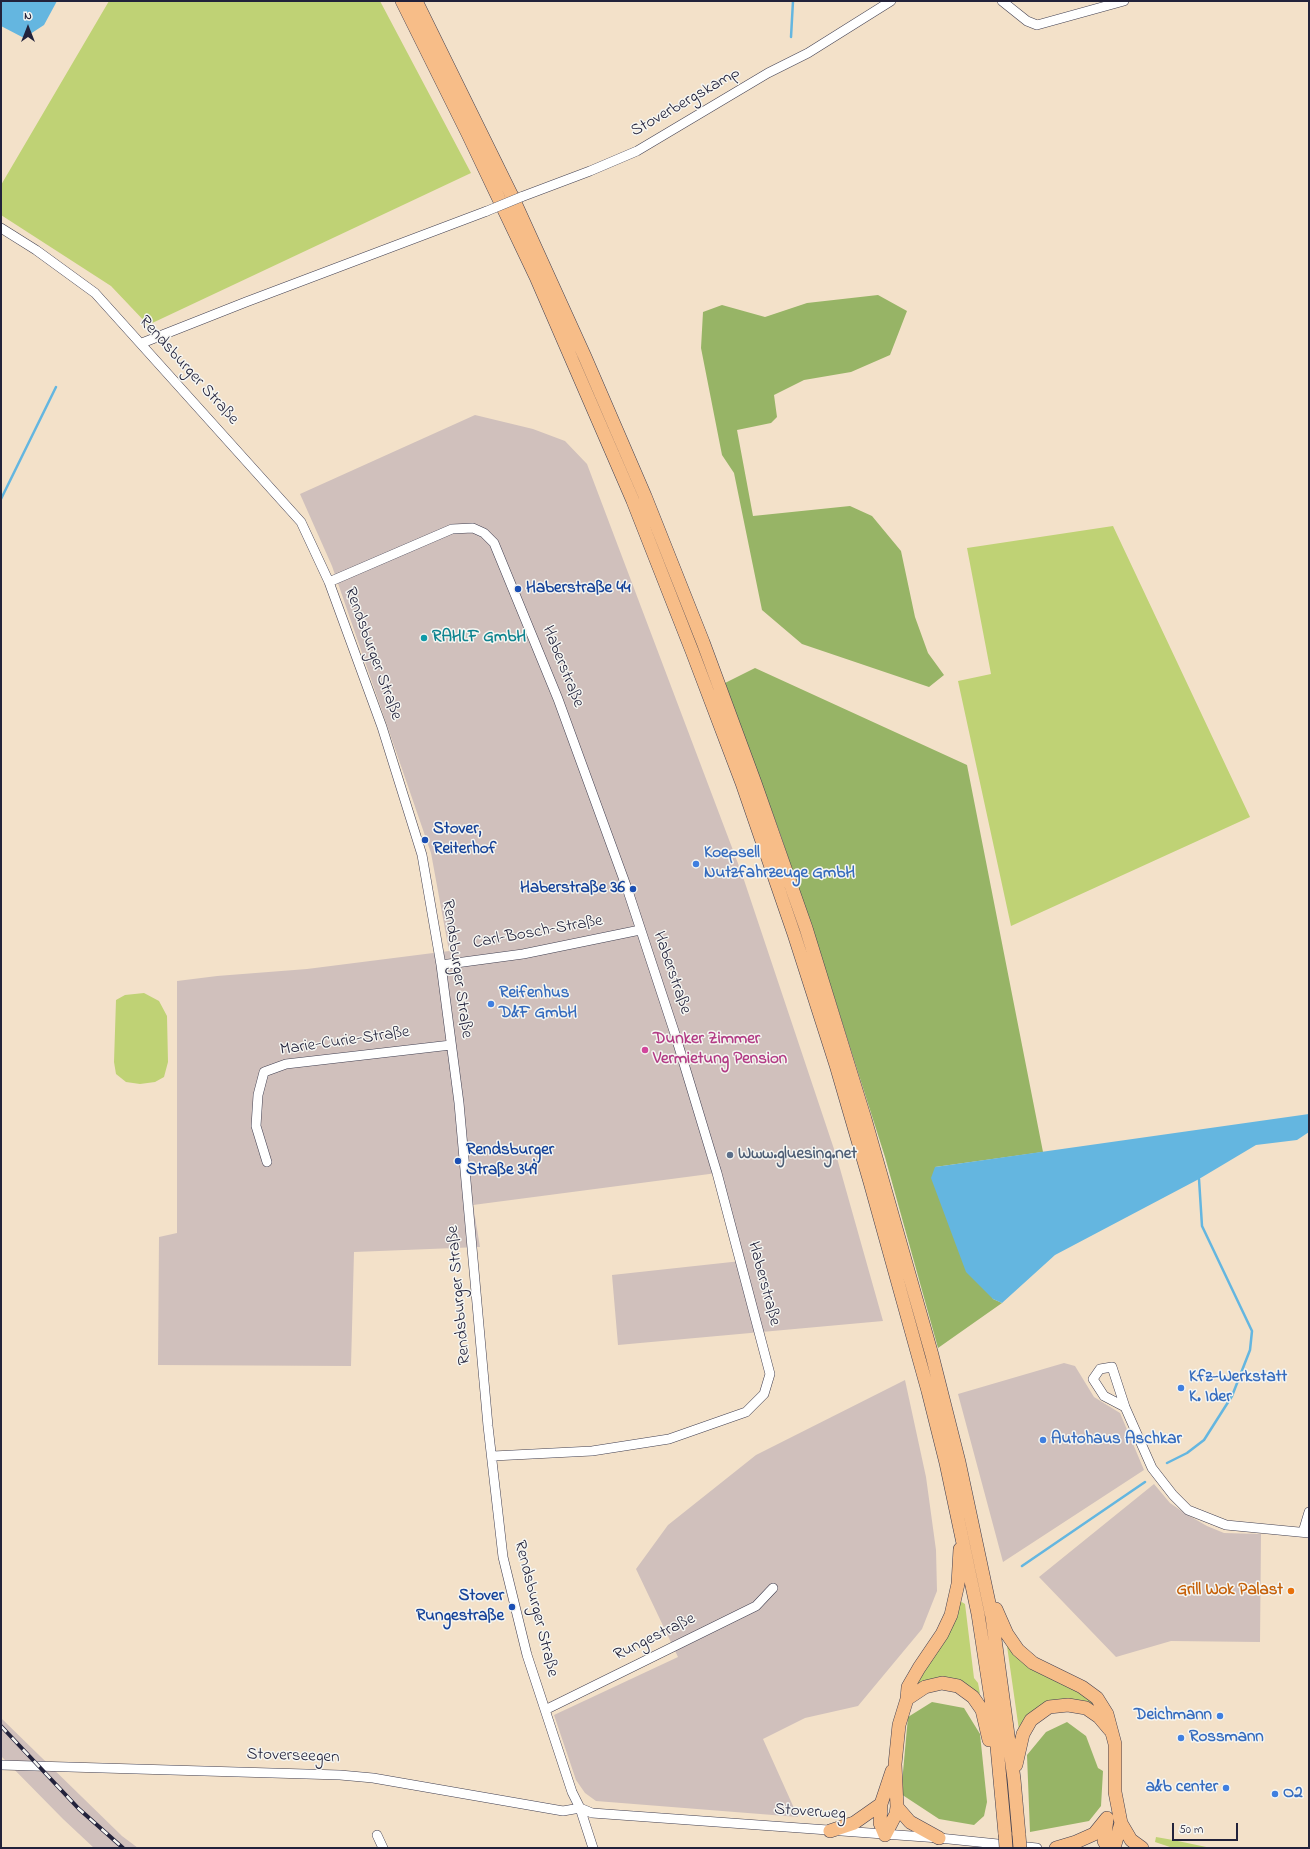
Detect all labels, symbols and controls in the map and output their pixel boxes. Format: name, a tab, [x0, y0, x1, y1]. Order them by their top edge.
north arrow	[8, 8, 48, 48]
text: N	[24, 8, 32, 24]
street label: Stoverbergskamp	[628, 64, 744, 142]
street label: Rendsburger Straße	[134, 312, 242, 430]
place label: Haberstraße 44	[526, 579, 630, 599]
marker: Haberstraße 44	[513, 584, 523, 594]
street label: Rendsburger Straße	[338, 585, 406, 723]
street label: Haberstraße	[536, 623, 588, 711]
place label: RAHLF GmbH	[432, 628, 526, 648]
marker: RAHLF GmbH	[419, 633, 429, 643]
place label: Stover, Reiterhof	[433, 820, 496, 860]
marker: Stover, Reiterhof	[420, 835, 430, 845]
place label: Koepsell Nutzfahrzeuge GmbH	[704, 844, 855, 884]
marker: Koepsell Nutzfahrzeuge GmbH	[691, 859, 701, 869]
place label: Haberstraße 36	[520, 879, 625, 899]
marker: Haberstraße 36	[628, 884, 638, 894]
street label: Rendsburger Straße	[436, 898, 476, 1040]
street label: Carl-Bosch-Straße	[471, 912, 605, 954]
street label: Haberstraße	[647, 929, 695, 1017]
place label: Reifenhus D&F GmbH	[499, 984, 577, 1024]
marker: Reifenhus D&F GmbH	[486, 999, 496, 1009]
street label: Marie-Curie-Straße	[279, 1023, 411, 1061]
place label: Dunker Zimmer Vermietung Pension	[653, 1030, 787, 1070]
marker: Dunker Zimmer Vermietung Pension	[640, 1045, 650, 1055]
place label: Rendsburger Straße 349	[466, 1141, 554, 1181]
place label: Www.gluesing.net	[738, 1145, 857, 1165]
marker: Www.gluesing.net	[725, 1150, 735, 1160]
marker: Rendsburger Straße 349	[453, 1156, 463, 1166]
street label: Rendsburger Straße	[444, 1224, 476, 1366]
street label: Haberstraße	[742, 1240, 784, 1328]
place label: Kfz-Werkstatt K. Ider	[1189, 1368, 1287, 1408]
marker: Kfz-Werkstatt K. Ider	[1176, 1383, 1186, 1393]
place label: Autohaus Aschkar	[1051, 1430, 1182, 1450]
marker: Autohaus Aschkar	[1038, 1435, 1048, 1445]
street label: Rendsburger Straße	[508, 1539, 562, 1679]
place label: Grill Wok Palast	[1176, 1581, 1283, 1601]
marker: Grill Wok Palast	[1286, 1586, 1296, 1596]
place label: Stover Rungestraße	[416, 1587, 504, 1627]
marker: Stover Rungestraße	[507, 1602, 517, 1612]
street label: Rungestraße	[611, 1610, 699, 1666]
place label: Deichmann	[1134, 1706, 1212, 1726]
marker: Deichmann	[1215, 1711, 1225, 1721]
place label: Rossmann	[1189, 1728, 1264, 1748]
marker: Rossmann	[1176, 1733, 1186, 1743]
street label: Stoverseegen	[246, 1745, 340, 1769]
place label: a&b center	[1146, 1778, 1218, 1798]
marker: a&b center	[1221, 1783, 1231, 1793]
place label: O2	[1283, 1784, 1303, 1804]
marker: O2	[1270, 1789, 1280, 1799]
street label: Stoverweg	[773, 1800, 847, 1826]
scale bar	[1174, 1815, 1240, 1841]
text: 50 m	[1179, 1821, 1203, 1839]

